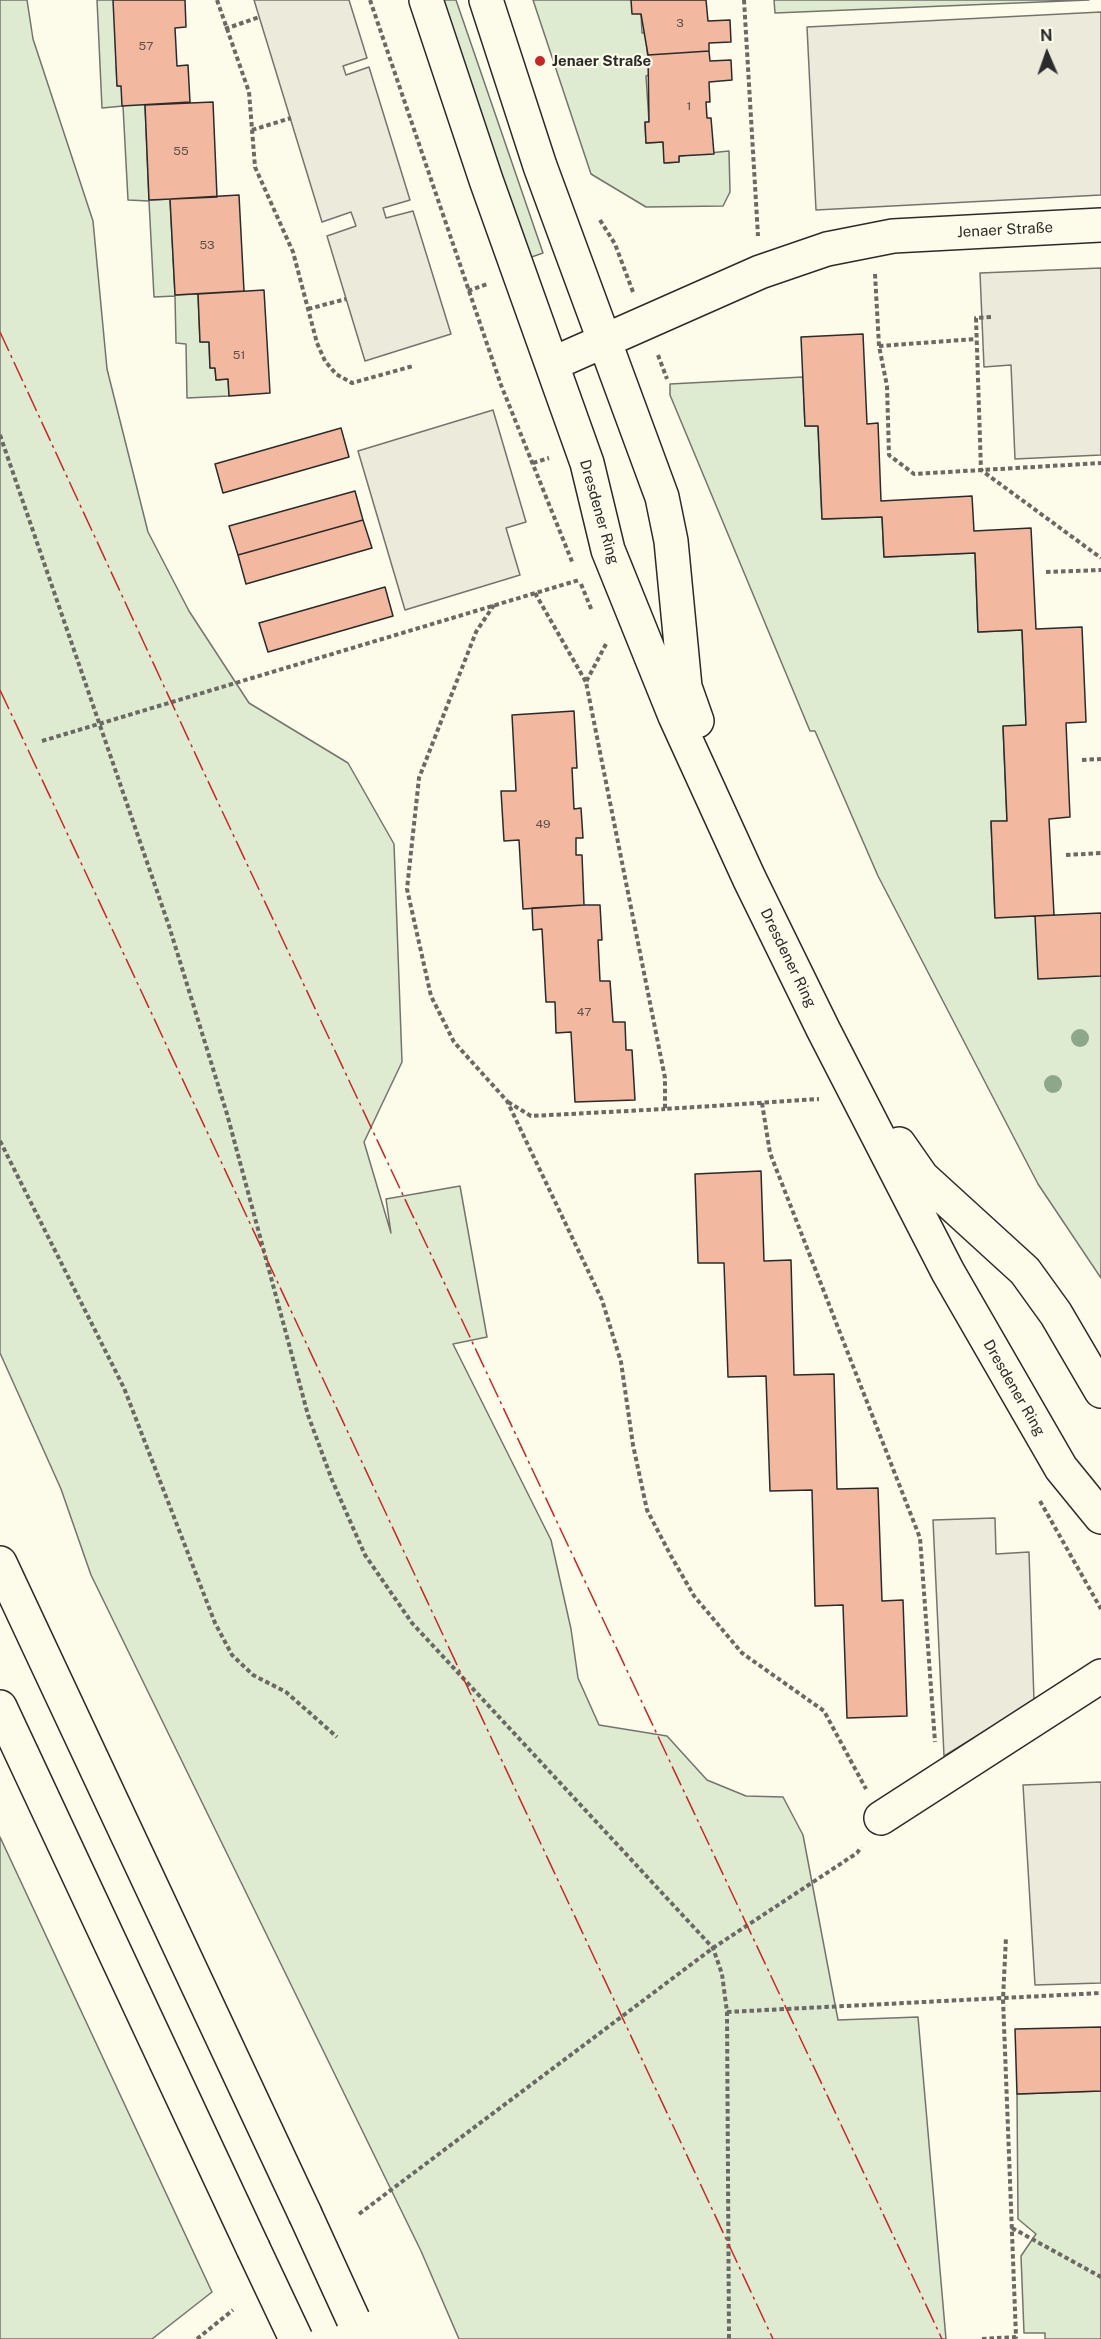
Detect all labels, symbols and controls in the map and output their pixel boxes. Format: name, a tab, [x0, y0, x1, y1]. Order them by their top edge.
house number: 3	[676, 16, 684, 30]
north arrow	[1017, 24, 1077, 84]
text: N	[1040, 26, 1053, 45]
house number: 57	[139, 39, 153, 53]
place label: Jenaer Straße	[552, 52, 651, 70]
marker: Jenaer Straße	[533, 54, 547, 68]
house number: 1	[687, 99, 691, 113]
house number: 55	[173, 144, 189, 158]
street label: Jenaer Straße	[957, 218, 1053, 242]
house number: 53	[199, 238, 215, 252]
house number: 51	[233, 348, 245, 362]
street label: Dresdener Ring	[575, 458, 623, 566]
house number: 49	[535, 817, 551, 831]
street label: Dresdener Ring	[756, 905, 820, 1011]
house number: 47	[577, 1005, 591, 1019]
street label: Dresdener Ring	[979, 1337, 1049, 1439]

